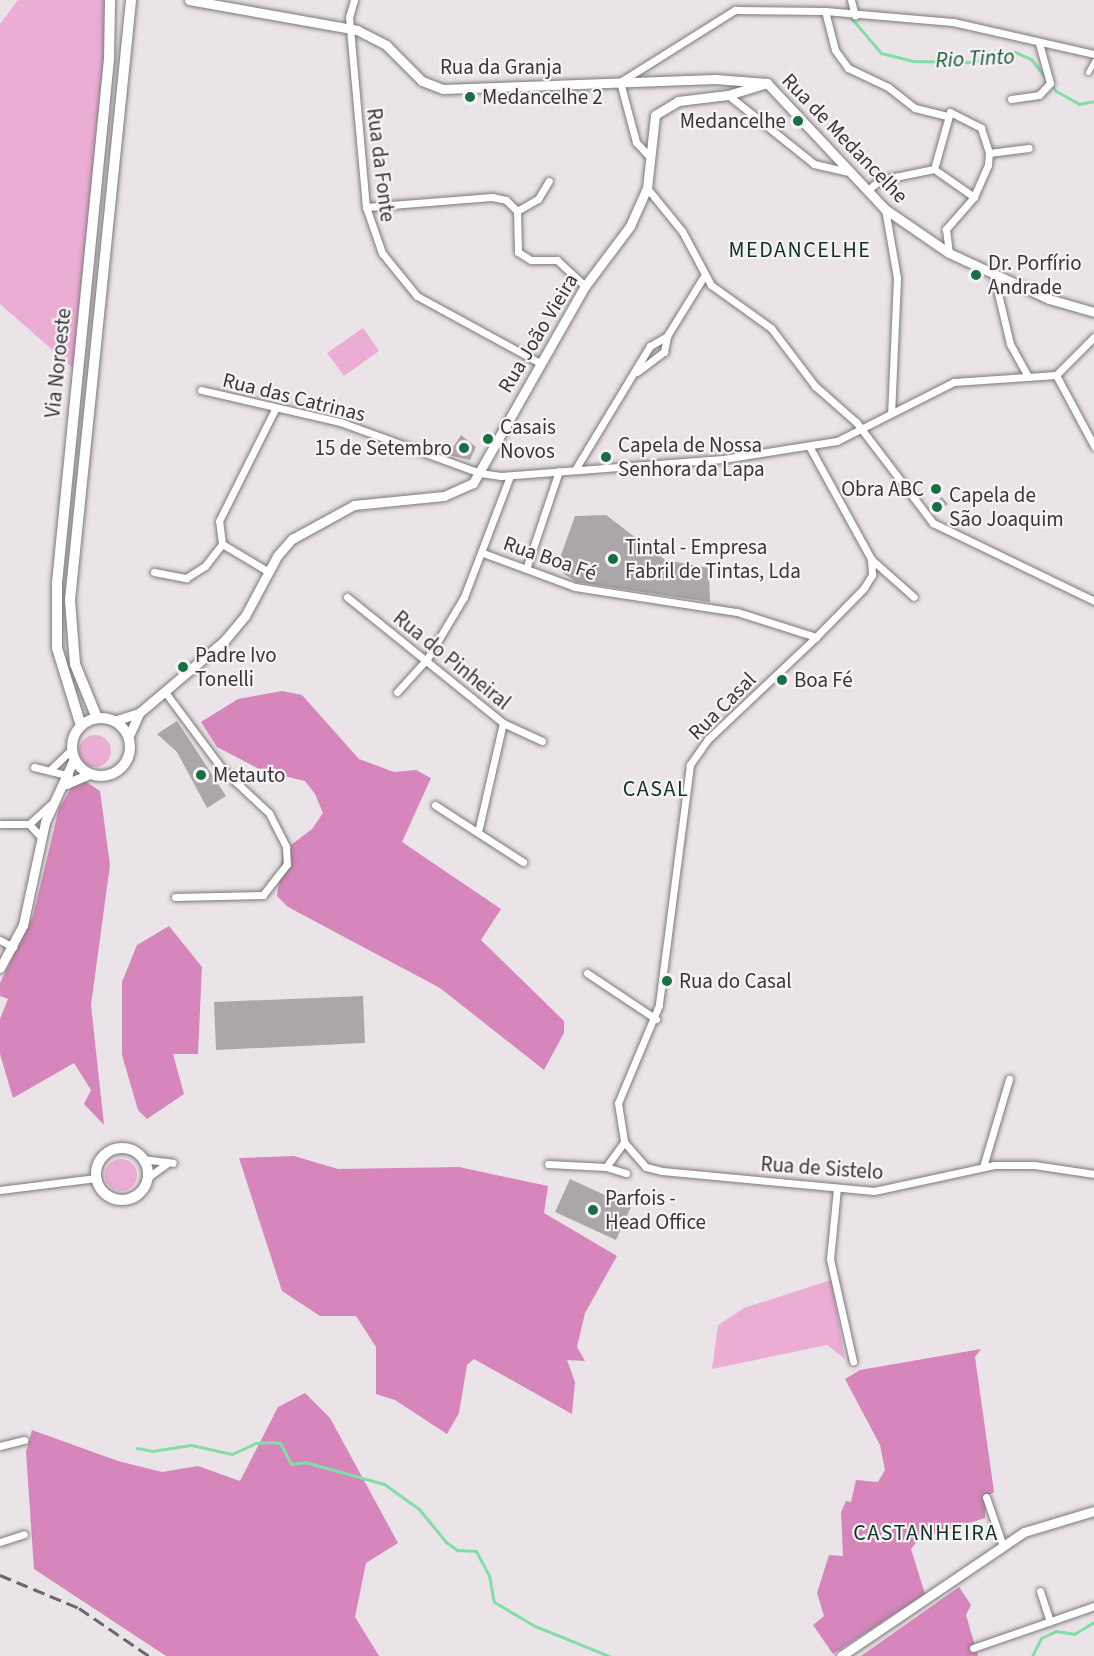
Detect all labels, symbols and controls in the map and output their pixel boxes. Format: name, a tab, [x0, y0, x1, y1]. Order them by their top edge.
water label: Rio Tinto	[935, 44, 1015, 74]
street label: Rua da Granja	[440, 54, 562, 80]
street label: Rua de Medancelhe	[777, 68, 913, 208]
place label: Medancelhe 2	[482, 84, 603, 110]
marker: Medancelhe 2	[463, 90, 477, 104]
street label: Rua da Fonte	[361, 107, 401, 223]
place label: Medancelhe	[680, 108, 786, 134]
marker: Medancelhe	[791, 114, 805, 128]
district label: MEDANCELHE	[729, 238, 871, 264]
place label: Dr. Porfírio Andrade	[988, 250, 1082, 300]
marker: Dr. Porfírio Andrade	[969, 268, 983, 282]
street label: Rua João Vieira	[493, 269, 583, 397]
street label: Via Noroeste	[40, 307, 76, 419]
street label: Rua das Catrinas	[220, 367, 368, 427]
place label: Casais Novos	[500, 414, 556, 464]
marker: Casais Novos	[481, 432, 495, 446]
place label: Capela de Nossa Senhora da Lapa	[618, 432, 765, 482]
place label: 15 de Setembro	[315, 435, 452, 461]
marker: 15 de Setembro	[457, 441, 471, 455]
marker: Capela de Nossa Senhora da Lapa	[599, 450, 613, 464]
place label: Obra ABC	[841, 476, 924, 502]
marker: Obra ABC	[929, 482, 943, 496]
place label: Capela de São Joaquim	[949, 482, 1064, 532]
marker: Capela de São Joaquim	[930, 500, 944, 514]
street label: Rua Boa Fé	[500, 530, 600, 586]
place label: Tintal - Empresa Fabril de Tintas, Lda	[625, 534, 801, 584]
marker: Tintal - Empresa Fabril de Tintas, Lda	[606, 552, 620, 566]
street label: Rua do Pinheiral	[388, 605, 516, 715]
place label: Padre Ivo Tonelli	[195, 642, 277, 692]
marker: Padre Ivo Tonelli	[176, 660, 190, 674]
street label: Rua Casal	[683, 667, 761, 745]
place label: Boa Fé	[794, 667, 853, 693]
marker: Boa Fé	[775, 673, 789, 687]
place label: Metauto	[213, 762, 285, 788]
marker: Metauto	[194, 768, 208, 782]
district label: CASAL	[623, 777, 689, 803]
place label: Rua do Casal	[679, 968, 792, 994]
marker: Rua do Casal	[660, 974, 674, 988]
street label: Rua de Sistelo	[760, 1151, 884, 1185]
place label: Parfois - Head Office	[605, 1185, 706, 1235]
marker: Parfois - Head Office	[586, 1203, 600, 1217]
district label: CASTANHEIRA	[853, 1521, 999, 1547]

